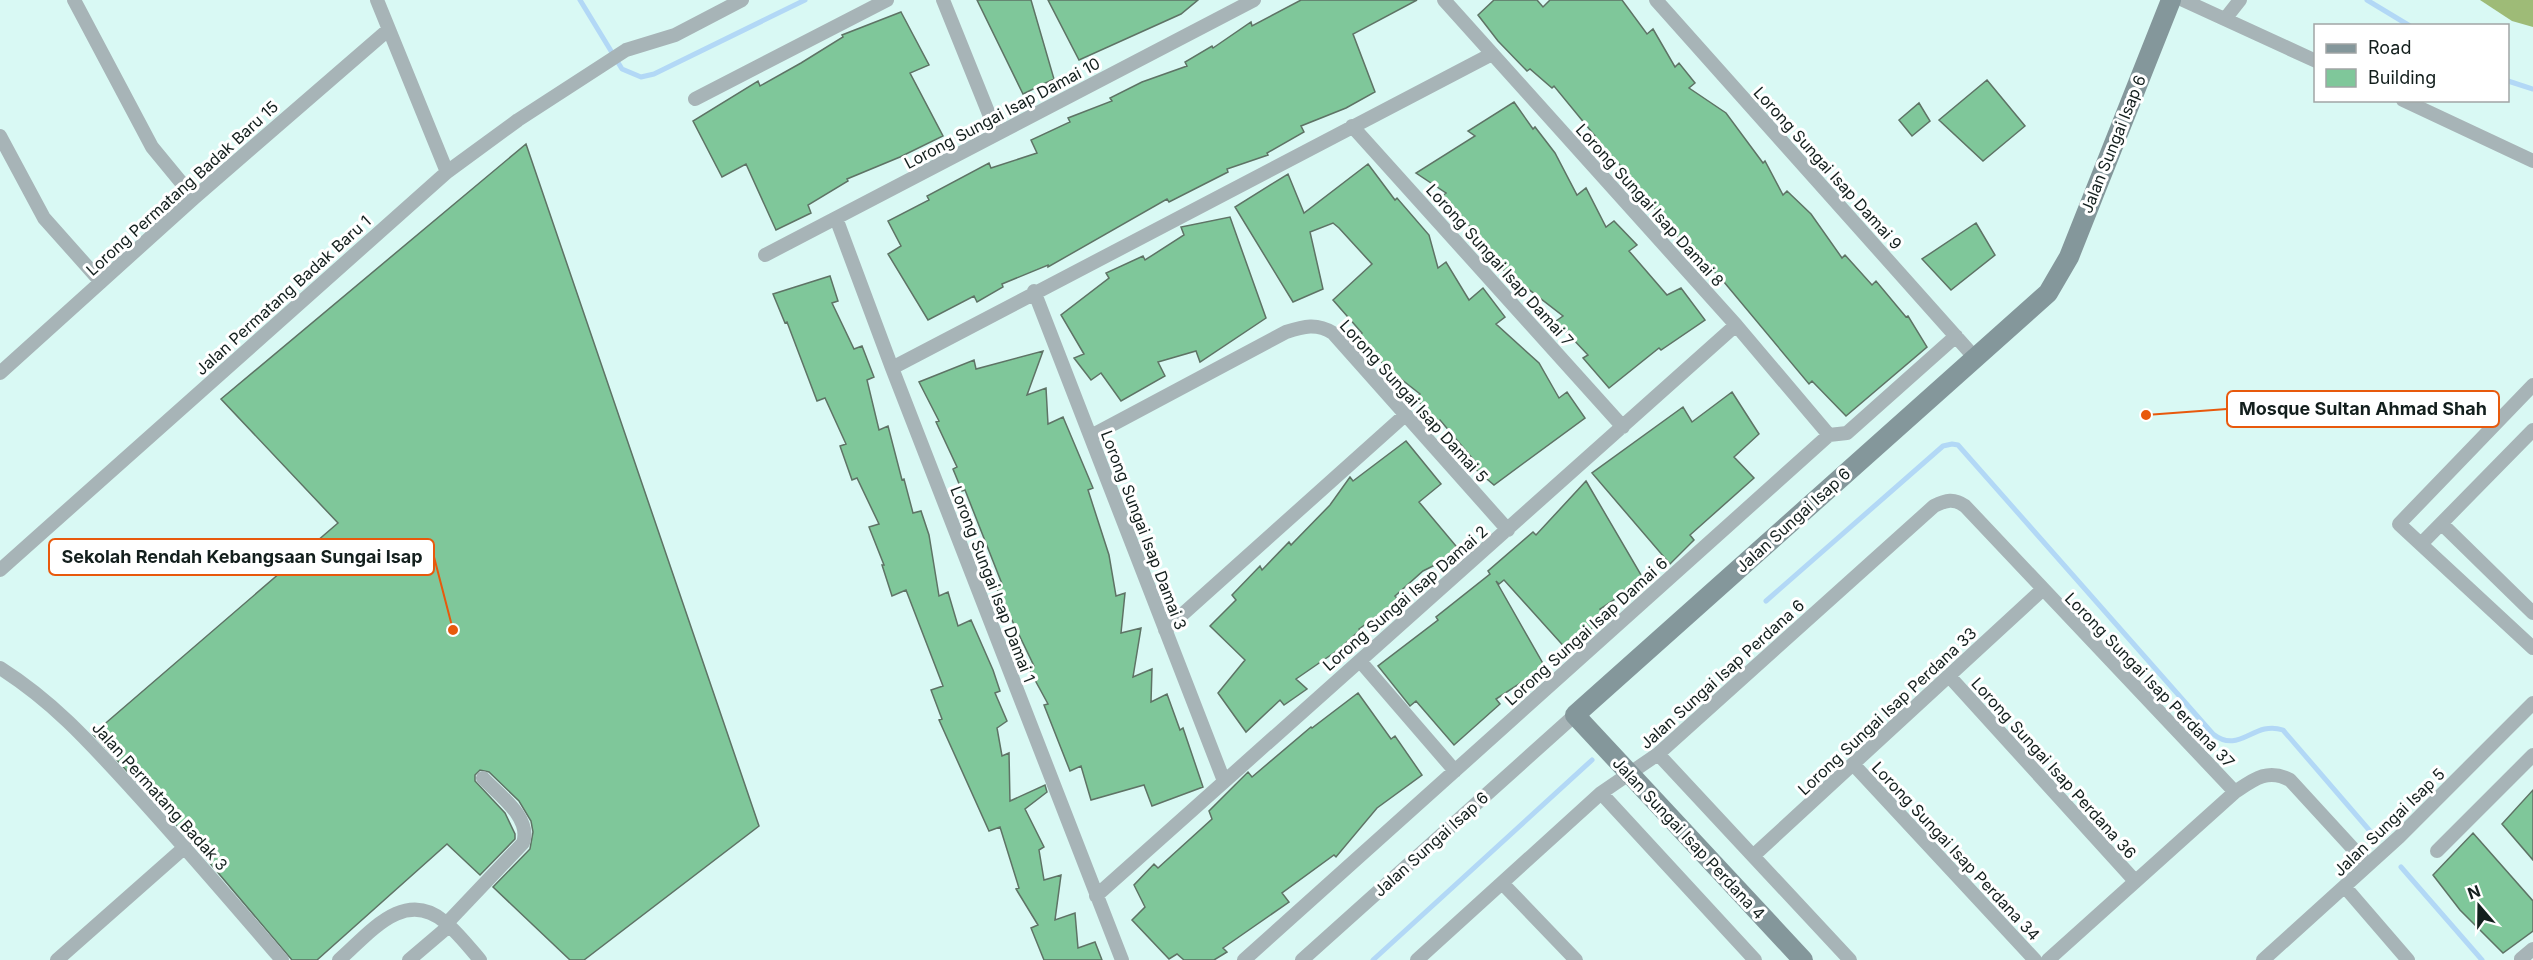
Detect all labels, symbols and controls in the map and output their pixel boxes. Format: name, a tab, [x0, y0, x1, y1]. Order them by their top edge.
legend	[2314, 24, 2509, 102]
text: Road	[2368, 37, 2411, 58]
street label: Lorong Sungai Isap Damai 10	[901, 53, 1103, 173]
text: Building	[2368, 67, 2436, 88]
street label: Jalan Sungai Isap 6	[2076, 72, 2150, 216]
street label: Lorong Sungai Isap Damai 9	[1750, 83, 1906, 253]
street label: Lorong Permatang Badak Baru 15	[82, 96, 282, 280]
street label: Lorong Sungai Isap Damai 8	[1572, 120, 1728, 290]
street label: Lorong Sungai Isap Damai 7	[1422, 180, 1578, 350]
street label: Jalan Permatang Badak Baru 1	[191, 211, 375, 379]
street label: Lorong Sungai Isap Damai 5	[1336, 316, 1492, 486]
callout: Mosque Sultan Ahmad Shah	[2227, 391, 2499, 427]
text: Mosque Sultan Ahmad Shah	[2239, 398, 2487, 419]
street label: Lorong Sungai Isap Damai 3	[1097, 427, 1191, 633]
street label: Jalan Sungai Isap 6	[1732, 463, 1854, 577]
street label: Lorong Sungai Isap Damai 1	[946, 483, 1040, 685]
street label: Lorong Sungai Isap Damai 2	[1319, 521, 1491, 675]
callout: Sekolah Rendah Kebangsaan Sungai Isap	[49, 539, 434, 575]
text: Sekolah Rendah Kebangsaan Sungai Isap	[61, 546, 423, 567]
street label: Lorong Sungai Isap Damai 6	[1501, 553, 1671, 709]
street label: Lorong Sungai Isap Perdana 37	[2061, 588, 2239, 772]
street label: Jalan Sungai Isap Perdana 6	[1636, 595, 1808, 753]
street label: Lorong Sungai Isap Perdana 33	[1794, 623, 1980, 799]
street label: Lorong Sungai Isap Perdana 36	[1967, 673, 2141, 863]
street label: Jalan Permatang Badak 3	[88, 718, 232, 874]
street label: Jalan Sungai Isap Perdana 4	[1609, 753, 1769, 923]
street label: Lorong Sungai Isap Perdana 34	[1868, 757, 2044, 945]
street label: Jalan Sungai Isap 5	[2329, 764, 2449, 880]
street label: Jalan Sungai Isap 6	[1370, 787, 1492, 901]
north arrow	[2449, 876, 2509, 936]
text: N	[2465, 880, 2483, 903]

